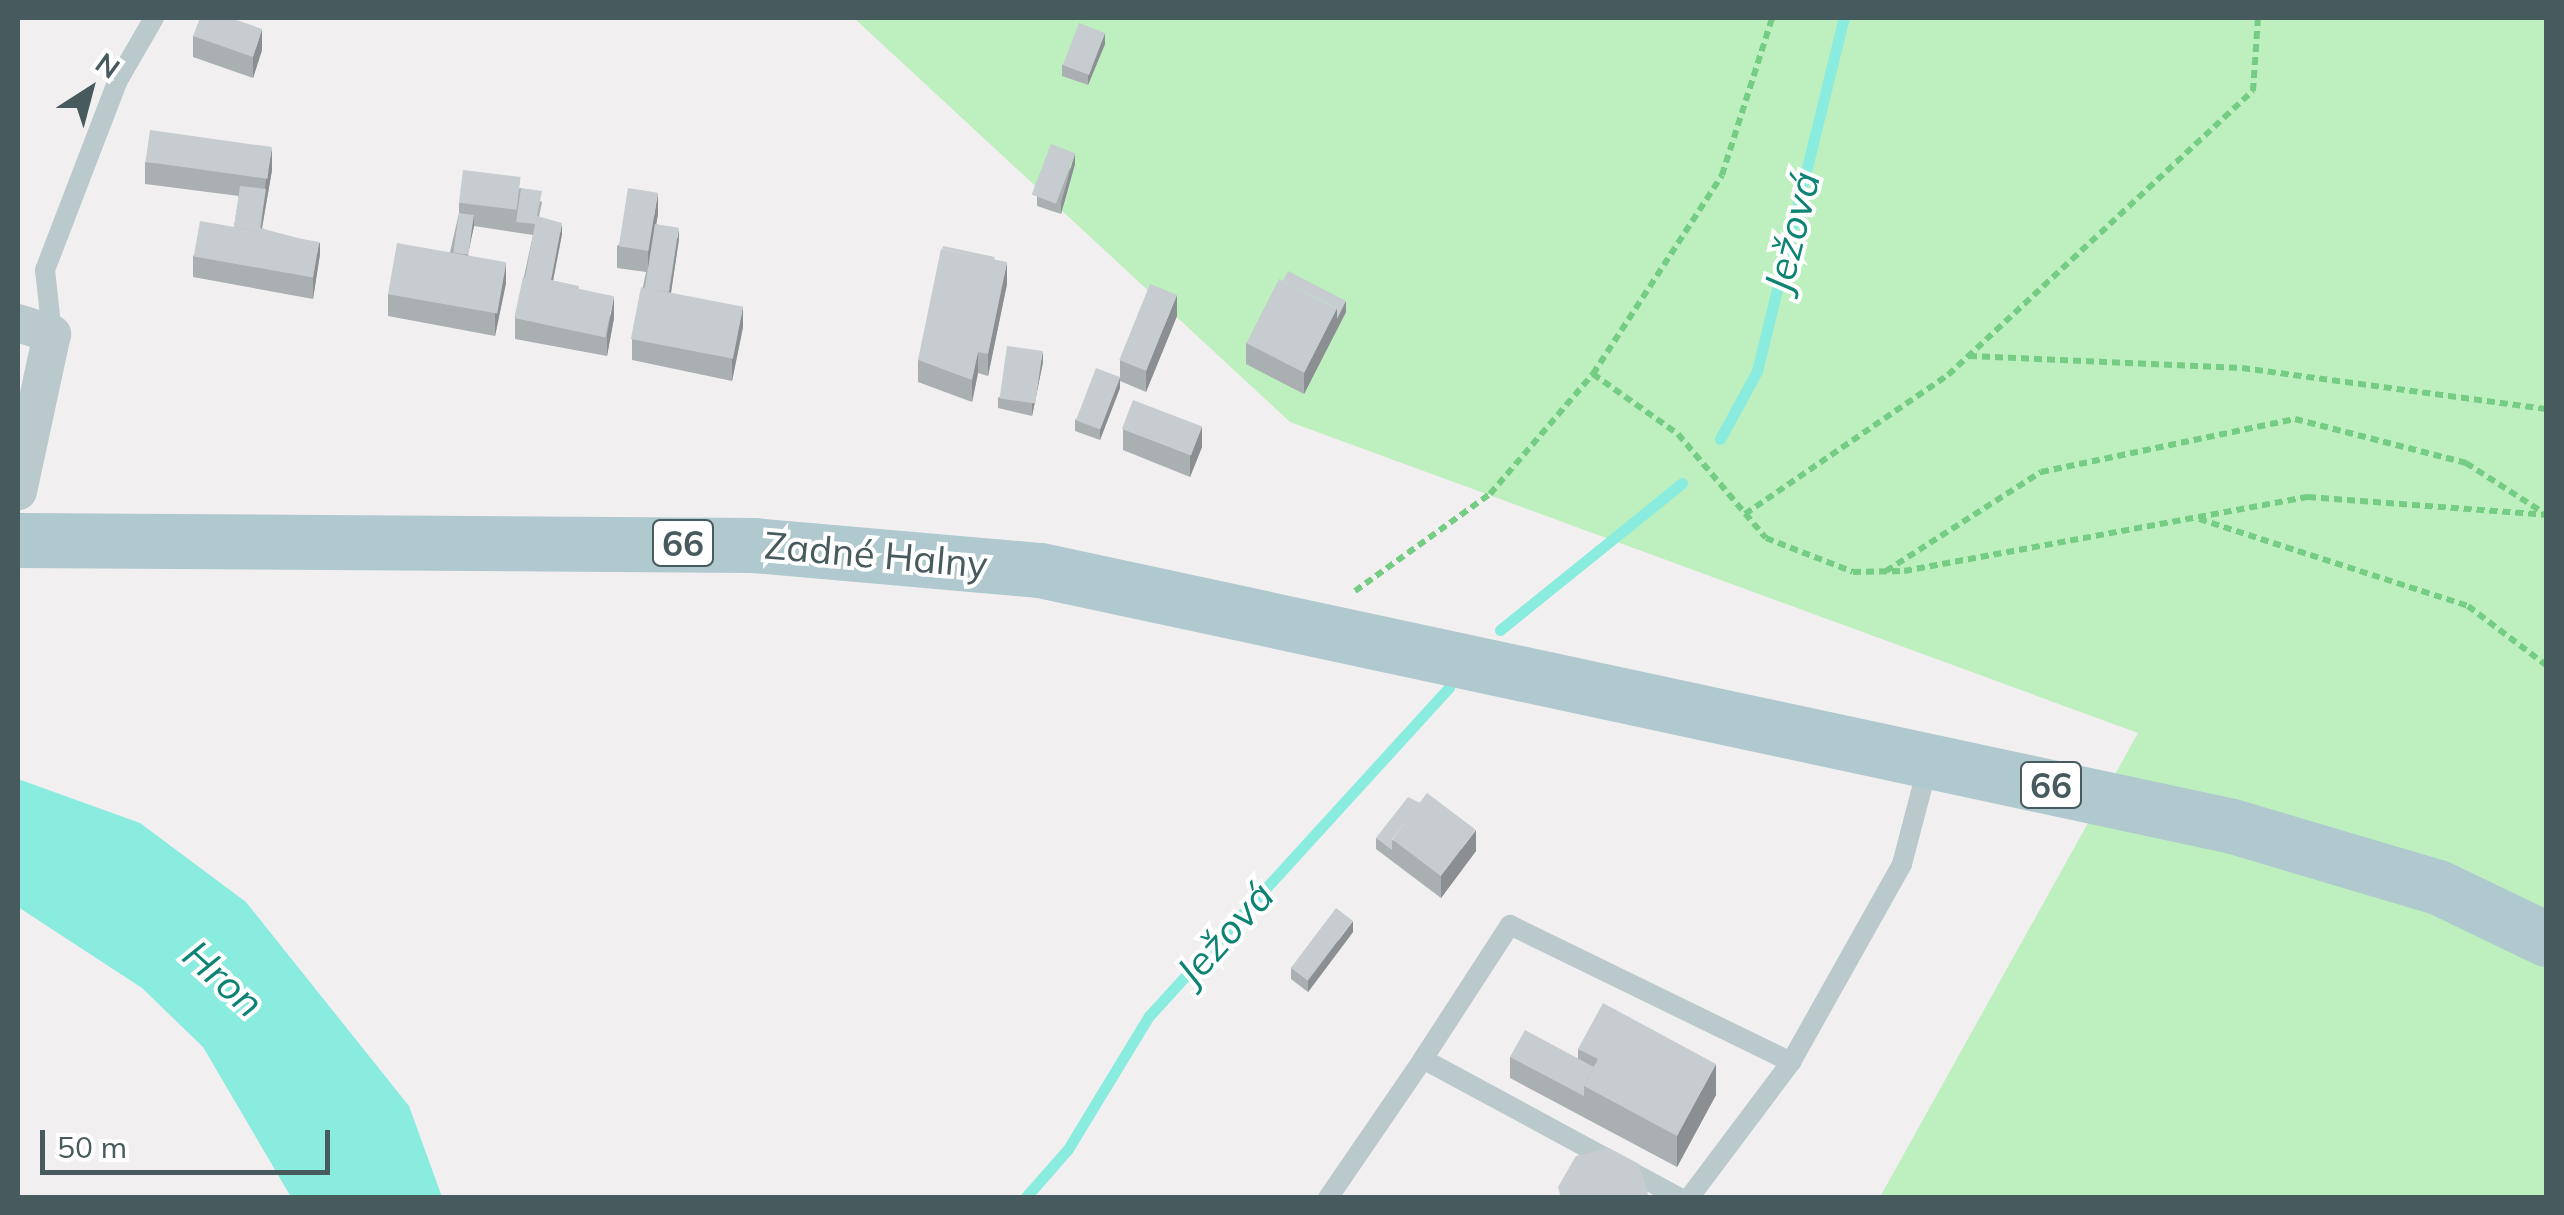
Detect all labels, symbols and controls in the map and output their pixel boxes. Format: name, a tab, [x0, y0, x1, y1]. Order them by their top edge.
north arrow	[40, 40, 140, 140]
text: N	[89, 45, 127, 86]
water label: Ježová	[1753, 167, 1829, 297]
road number: 66	[650, 513, 716, 573]
street label: Zadné Halny	[762, 523, 990, 587]
road number: 66	[2018, 755, 2084, 815]
water label: Ježová	[1165, 871, 1283, 995]
water label: Hron	[174, 930, 274, 1026]
scale bar	[45, 1110, 335, 1172]
text: 50 m	[57, 1128, 127, 1166]

